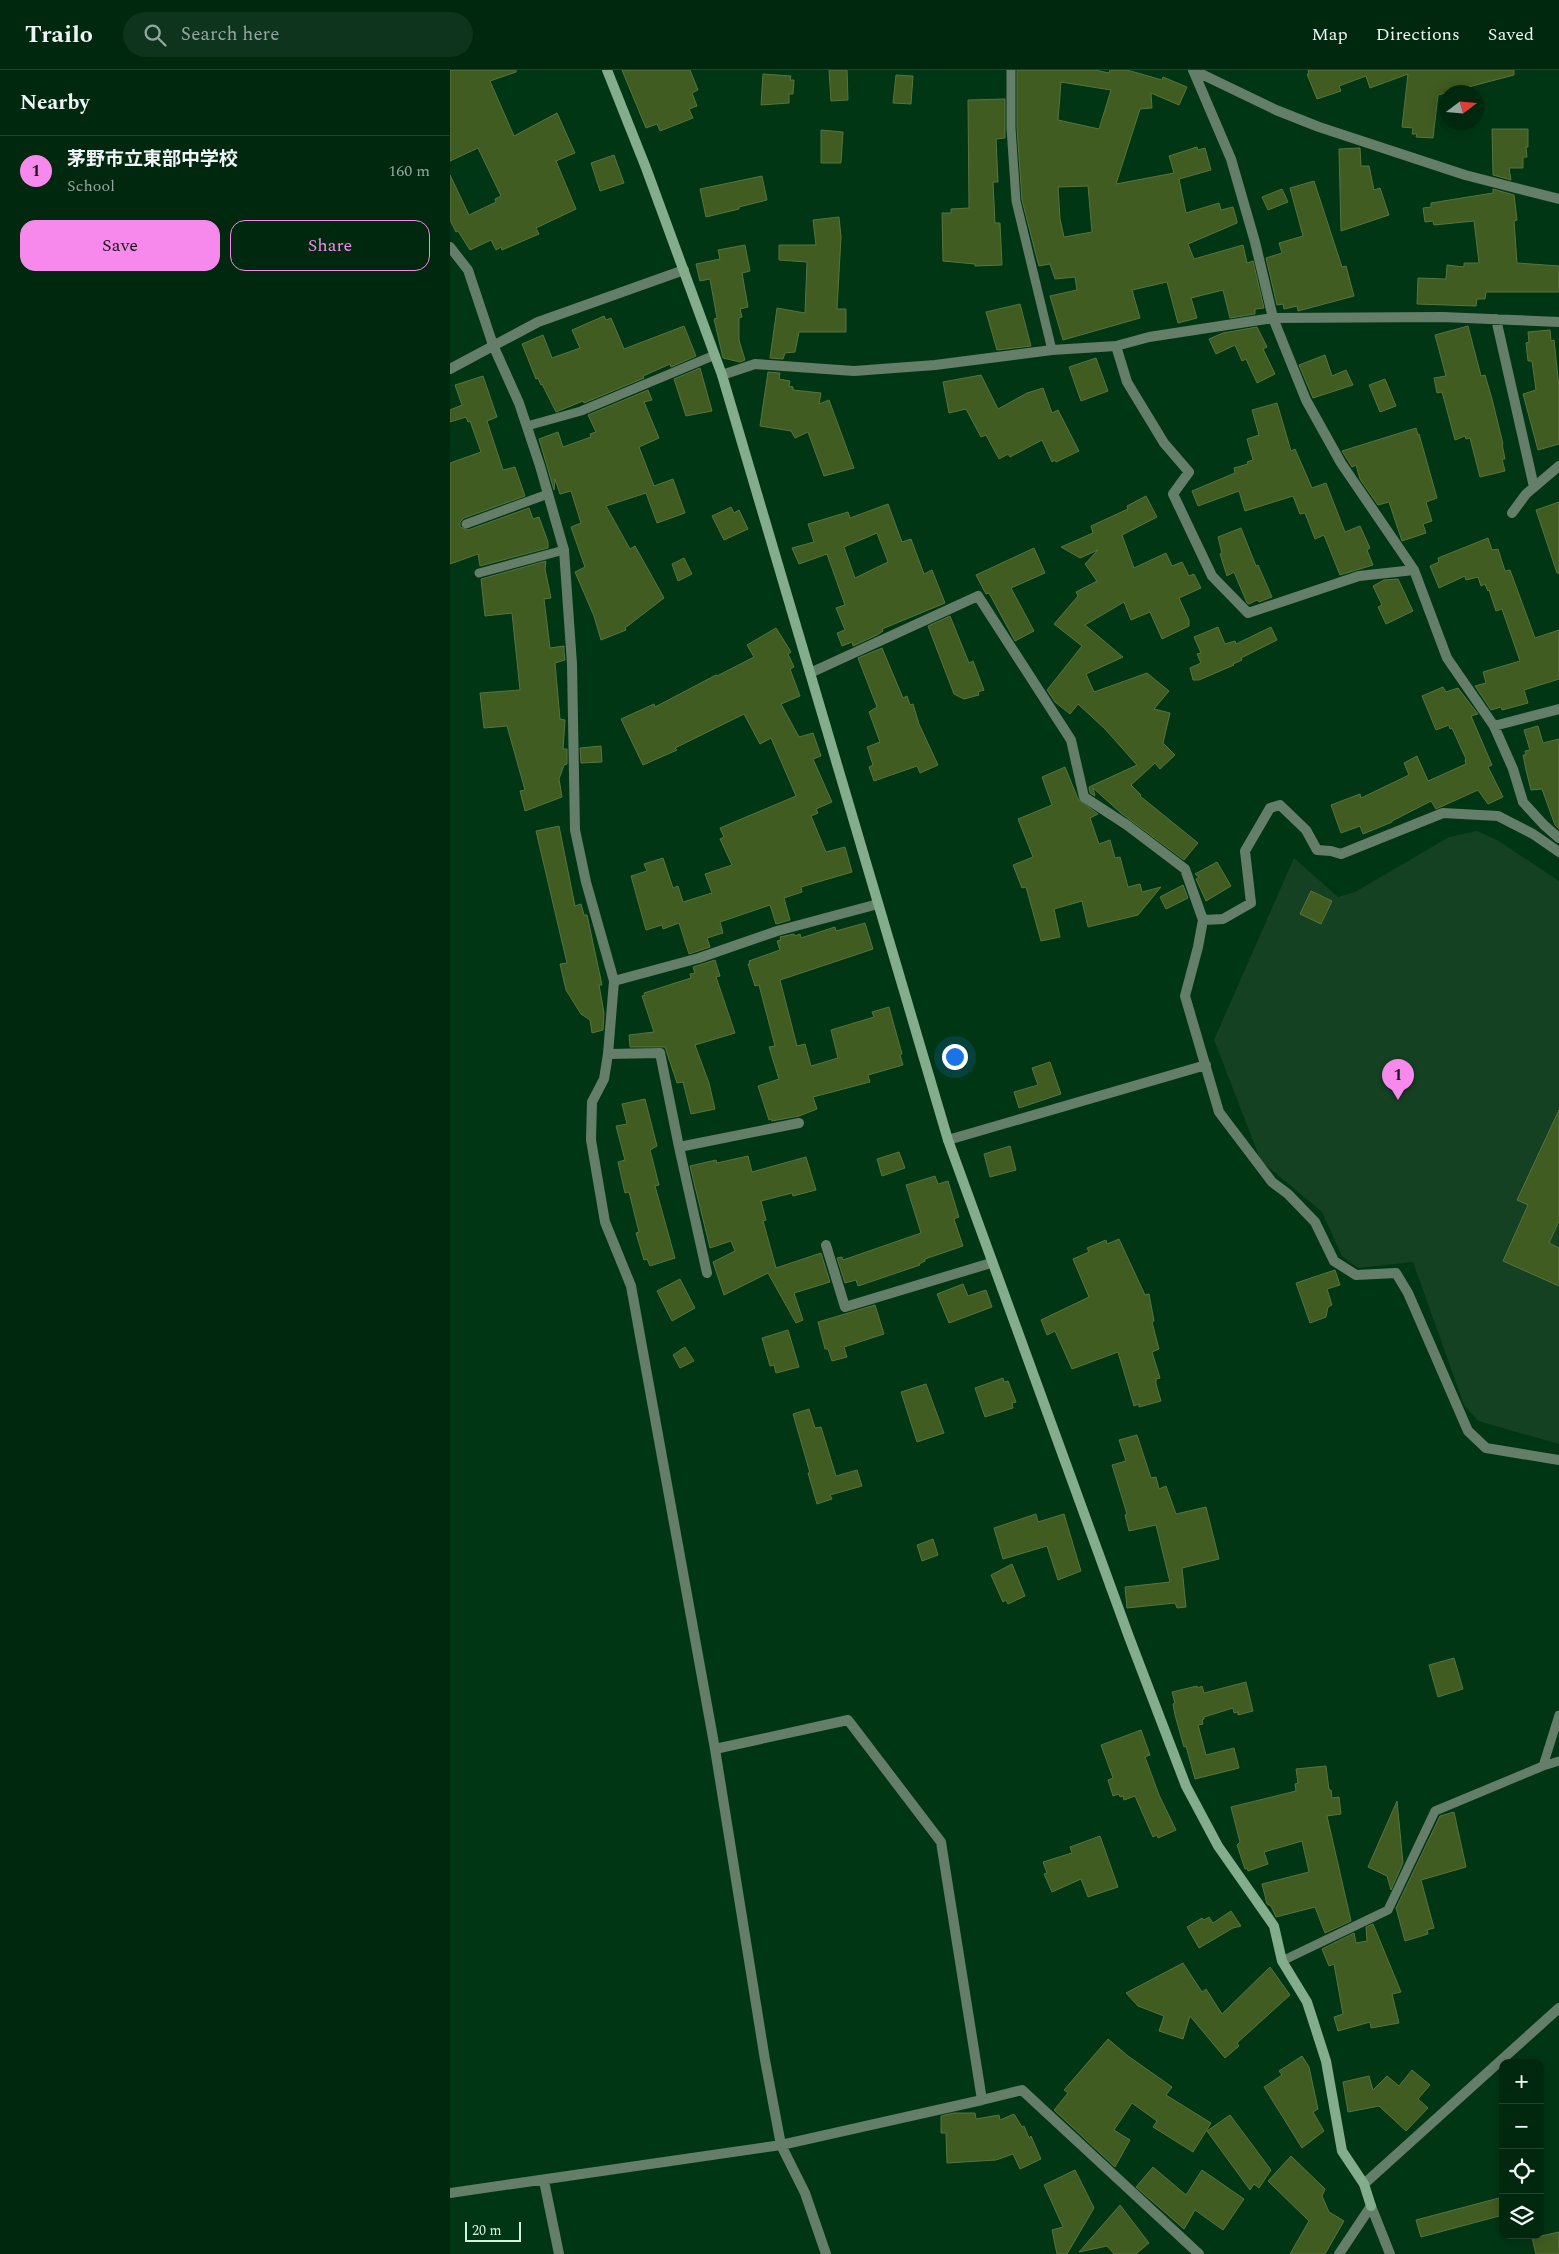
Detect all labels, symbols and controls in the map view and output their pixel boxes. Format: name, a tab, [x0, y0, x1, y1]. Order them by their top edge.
search box	[123, 12, 473, 57]
text: Trailo	[25, 17, 93, 53]
text: Search here	[181, 20, 279, 49]
icon: search	[141, 21, 169, 49]
text: Map	[1312, 21, 1348, 48]
text: Directions	[1376, 21, 1460, 48]
text: Saved	[1488, 21, 1534, 48]
north arrow	[1439, 85, 1484, 130]
text: Nearby	[20, 87, 90, 119]
text: 茅野市立東部中学校	[67, 145, 238, 174]
text: 1	[32, 159, 40, 183]
text: 160 m	[388, 159, 430, 183]
text: School	[67, 174, 115, 198]
button: Save	[20, 220, 220, 271]
button: Share	[230, 220, 430, 271]
your location	[942, 1044, 968, 1070]
pin: 1	[1382, 1059, 1414, 1100]
map controls	[1499, 2059, 1544, 2239]
button: +	[1499, 2059, 1544, 2104]
button: −	[1499, 2104, 1544, 2149]
button: locate	[1499, 2149, 1544, 2194]
button: layers	[1499, 2194, 1544, 2239]
scale bar	[465, 2219, 521, 2242]
text: 20 m	[472, 2220, 502, 2241]

